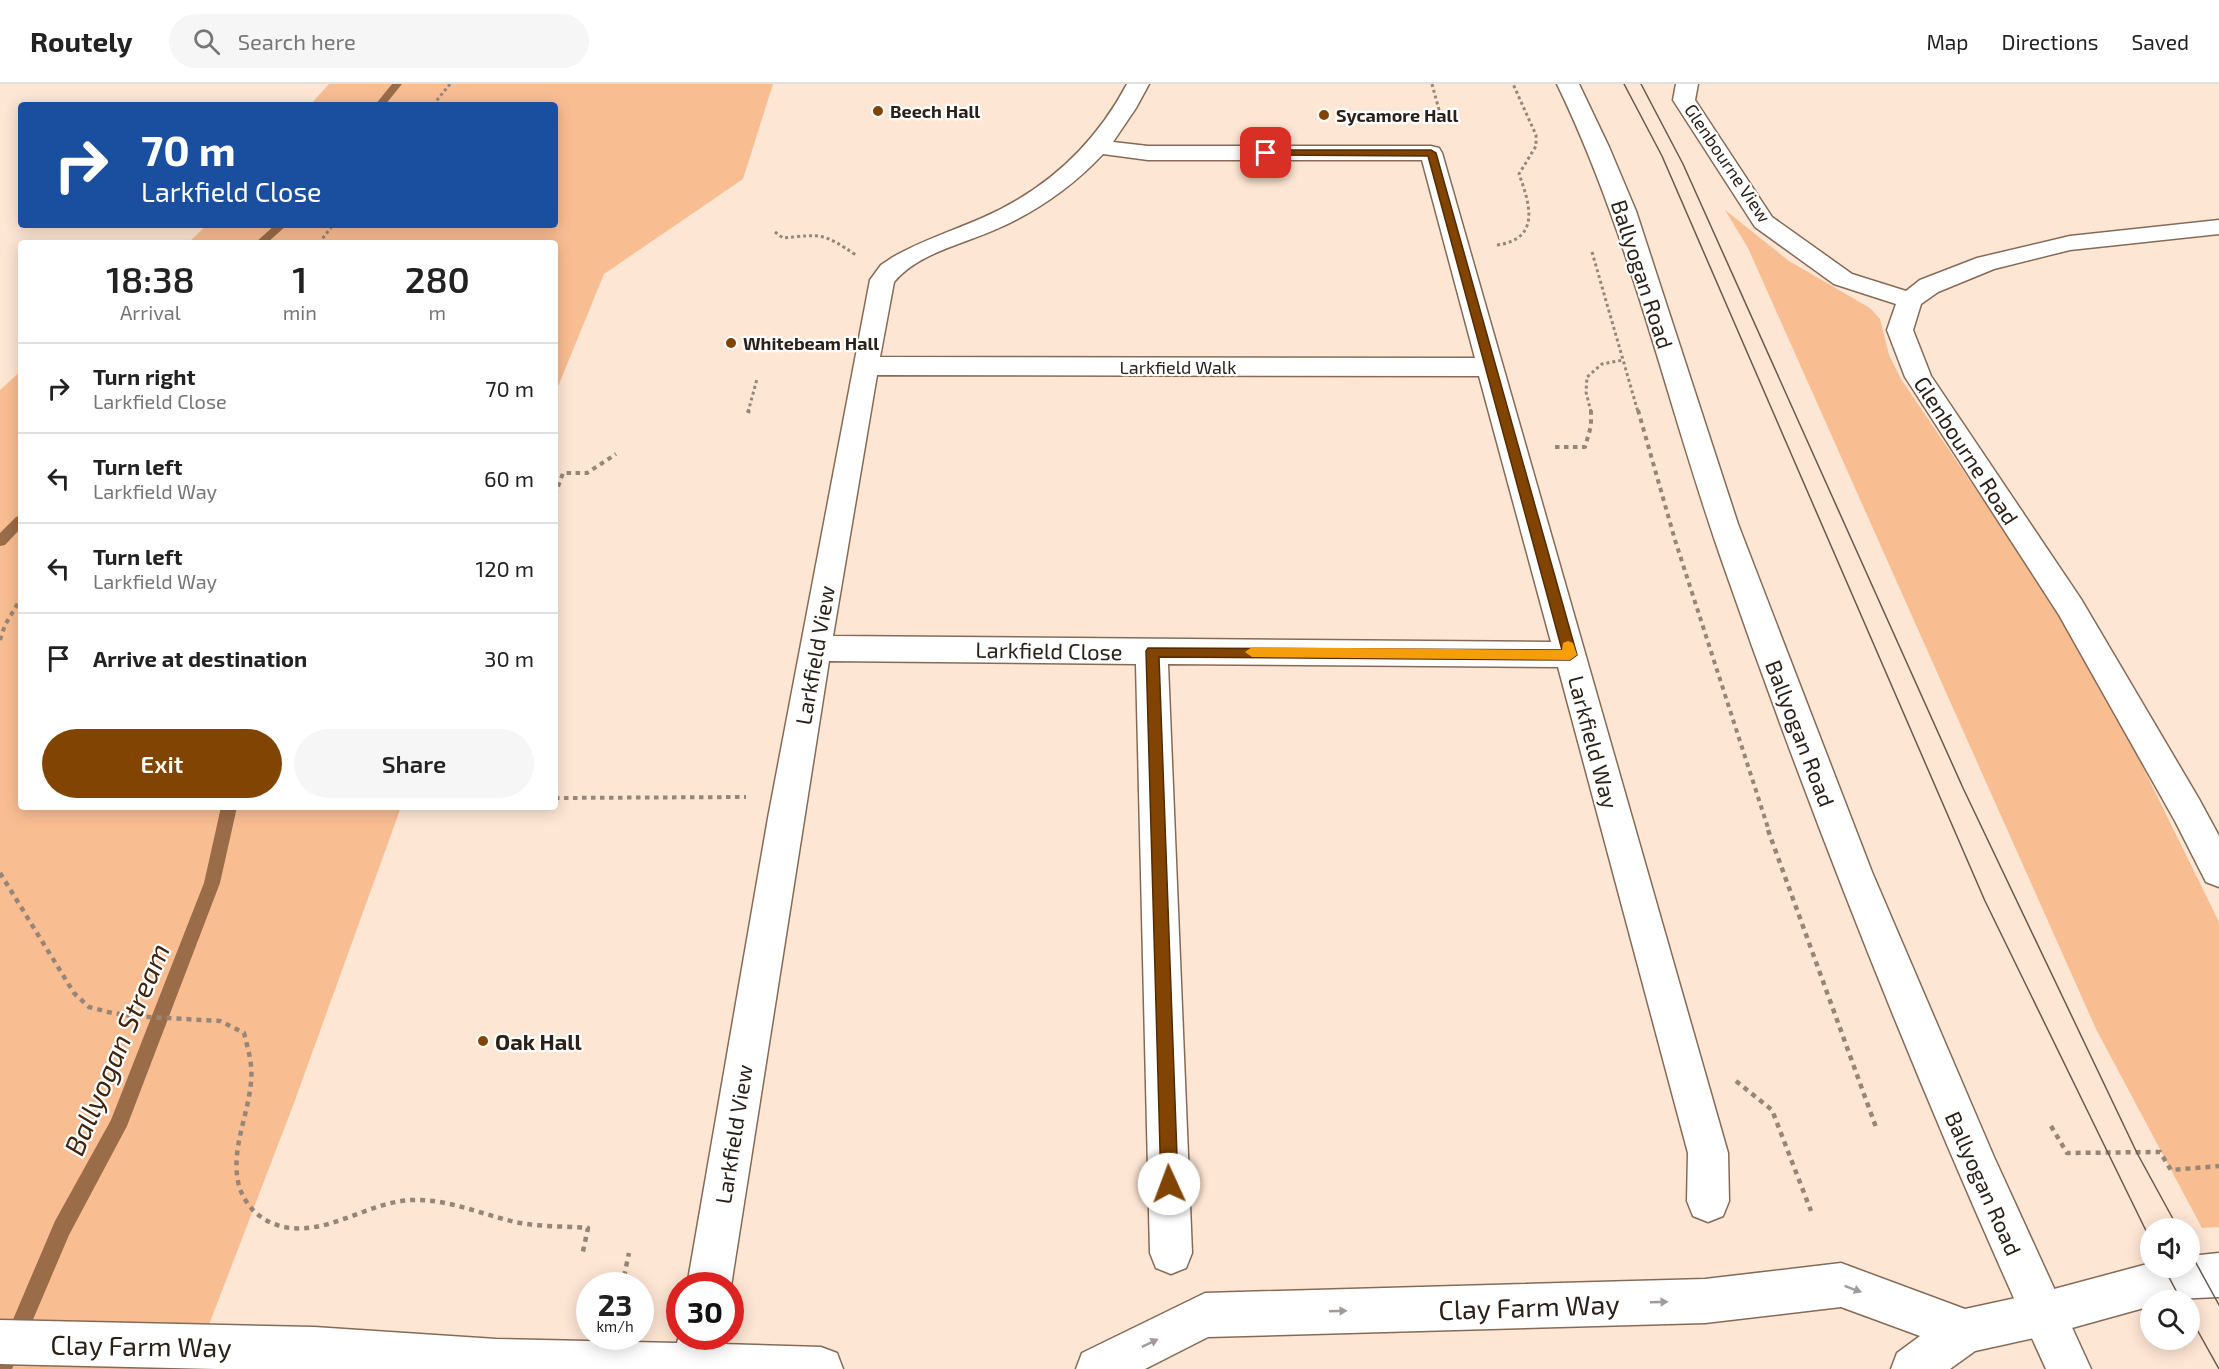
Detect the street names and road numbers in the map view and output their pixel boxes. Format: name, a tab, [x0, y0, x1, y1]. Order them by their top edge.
street label: Glenbourne View	[1680, 99, 1776, 227]
street label: Ballyogan Road	[1607, 196, 1679, 352]
street label: Larkfield Walk	[1120, 356, 1236, 378]
street label: Glenbourne Road	[1909, 371, 2025, 529]
street label: Larkfield View	[789, 583, 839, 727]
street label: Larkfield Close	[975, 636, 1123, 664]
street label: Ballyogan Road	[1761, 656, 1841, 810]
street label: Larkfield Way	[1564, 673, 1624, 812]
street label: Larkfield View	[709, 1062, 757, 1206]
street label: Ballyogan Road	[1941, 1107, 2027, 1259]
street label: Clay Farm Way	[1438, 1287, 1620, 1326]
street label: Clay Farm Way	[50, 1327, 232, 1364]

